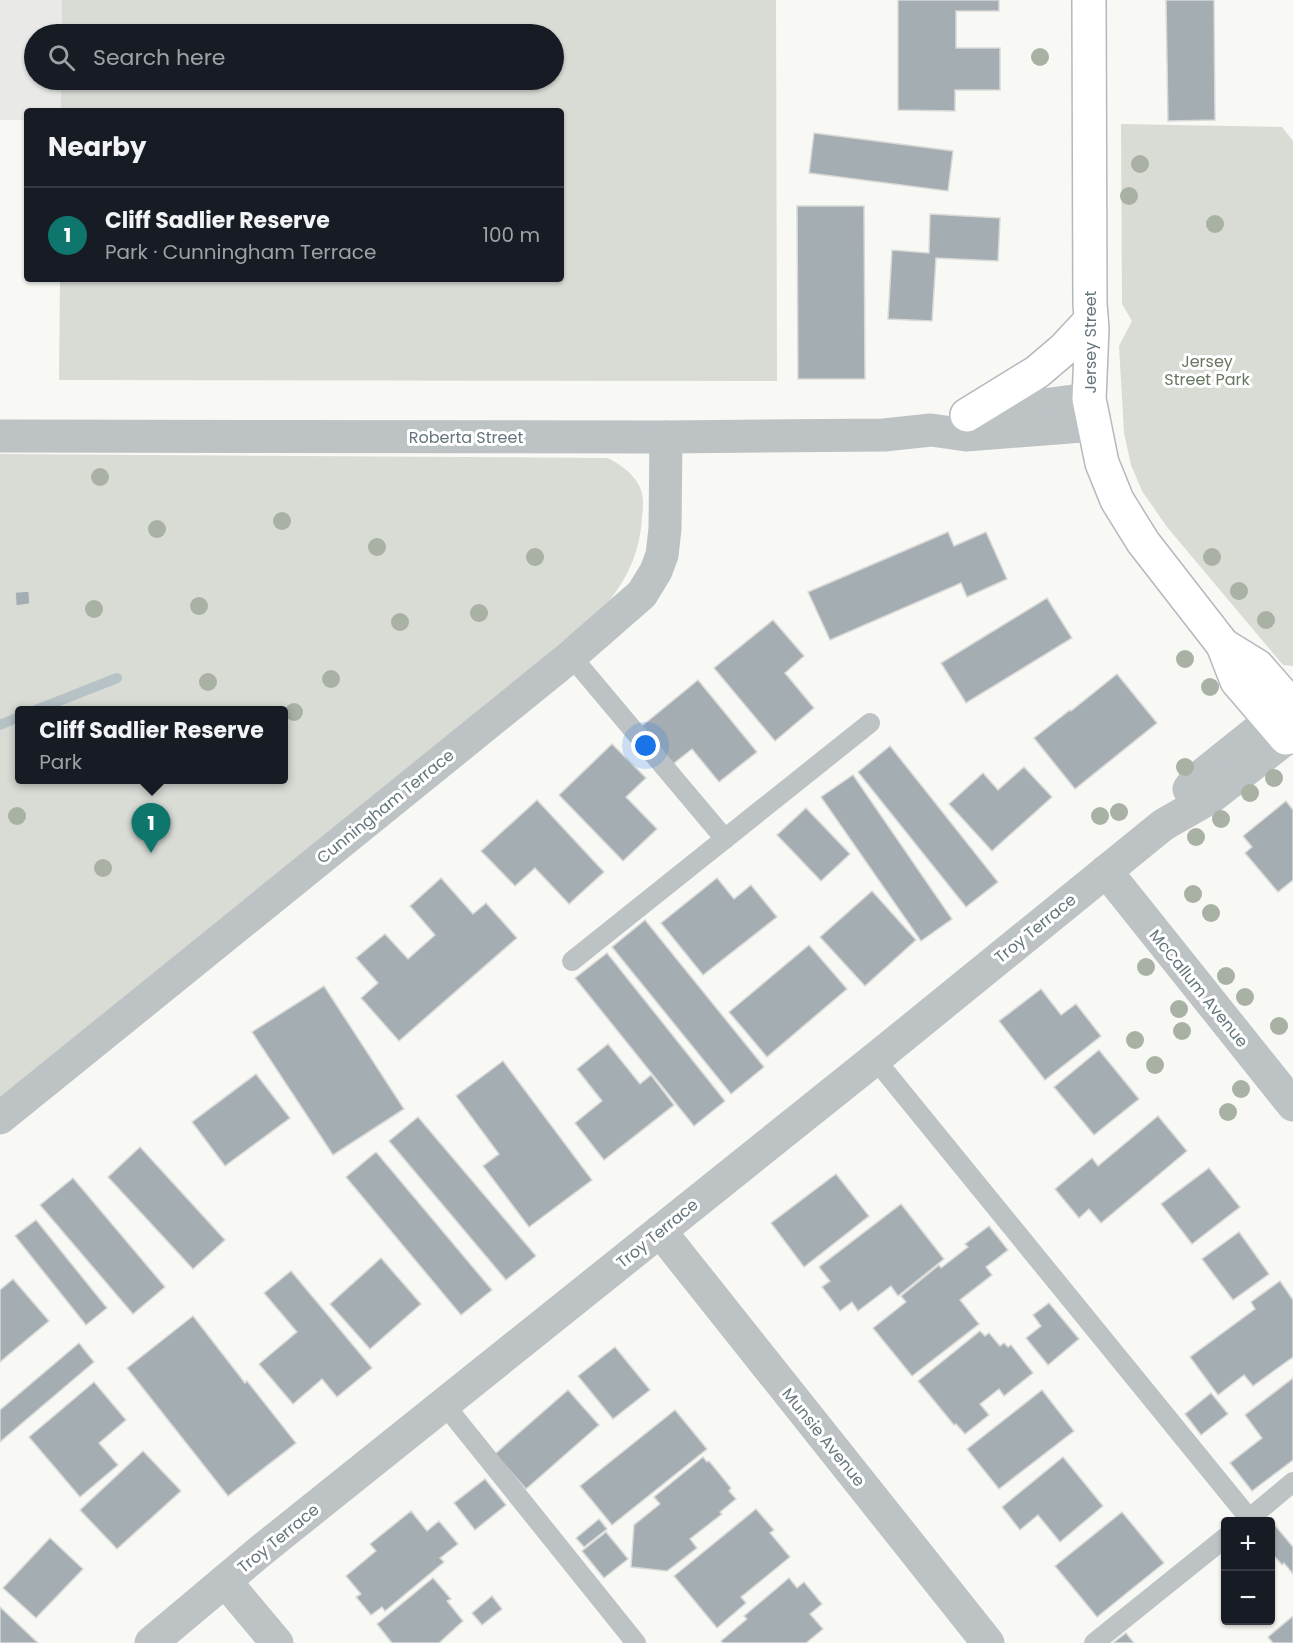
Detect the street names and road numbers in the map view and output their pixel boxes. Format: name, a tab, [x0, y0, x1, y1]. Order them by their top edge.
street label: Jersey Street	[1079, 290, 1102, 393]
street label: Roberta Street	[409, 426, 523, 449]
street label: Cunningham Terrace	[312, 744, 459, 869]
street label: Troy Terrace	[990, 888, 1081, 969]
street label: McCallum Avenue	[1144, 924, 1253, 1052]
street label: Troy Terrace	[612, 1193, 703, 1274]
street label: Munsie Avenue	[777, 1383, 871, 1492]
street label: Troy Terrace	[233, 1498, 324, 1579]

